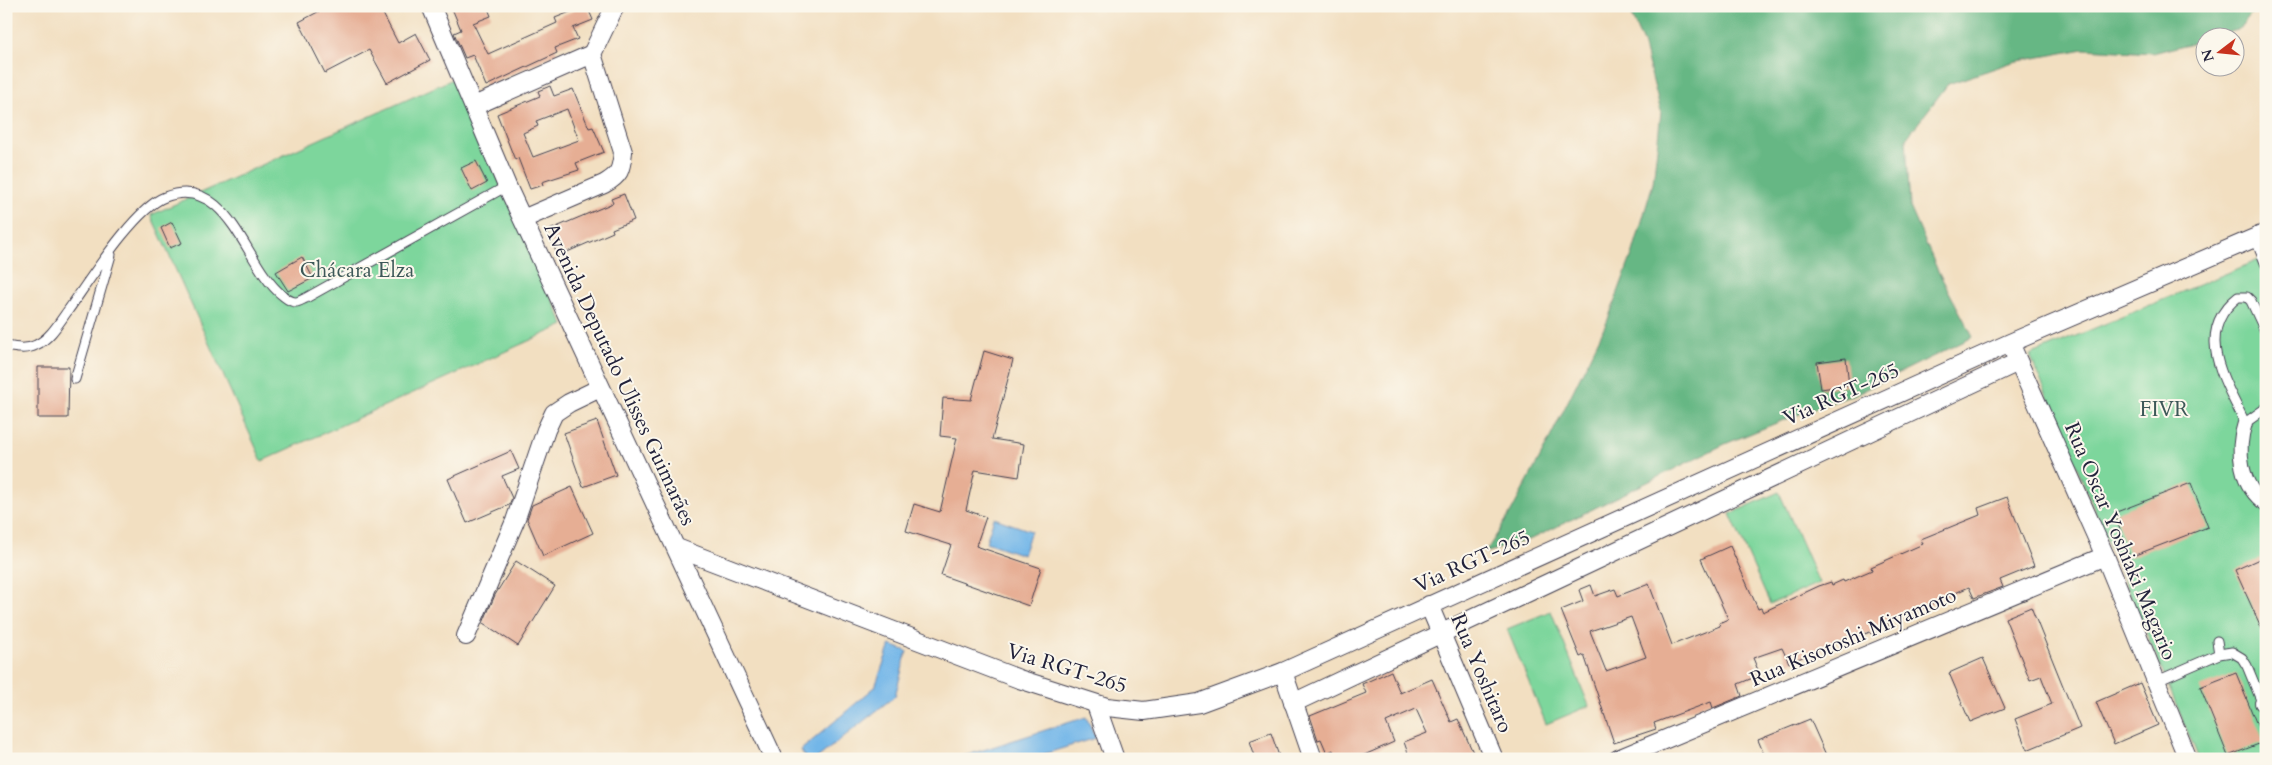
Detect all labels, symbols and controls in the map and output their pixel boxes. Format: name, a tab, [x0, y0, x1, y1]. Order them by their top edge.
north arrow	[2194, 28, 2244, 78]
text: N	[2197, 47, 2219, 64]
street label: Avenida Deputado Ulisses Guimarães	[536, 218, 703, 530]
park label: Chácara Elza	[300, 256, 414, 285]
street label: Via RGT-265	[1779, 356, 1904, 433]
park label: FIVR	[2139, 395, 2189, 424]
street label: Rua Oscar Yoshiaki Magario	[2057, 418, 2184, 665]
street label: Via RGT-265	[1410, 523, 1535, 600]
street label: Rua Kisotoshi Miyamoto	[1745, 581, 1961, 694]
street label: Rua Yoshitaro	[1443, 609, 1520, 737]
street label: Via RGT-265	[1003, 636, 1131, 701]

